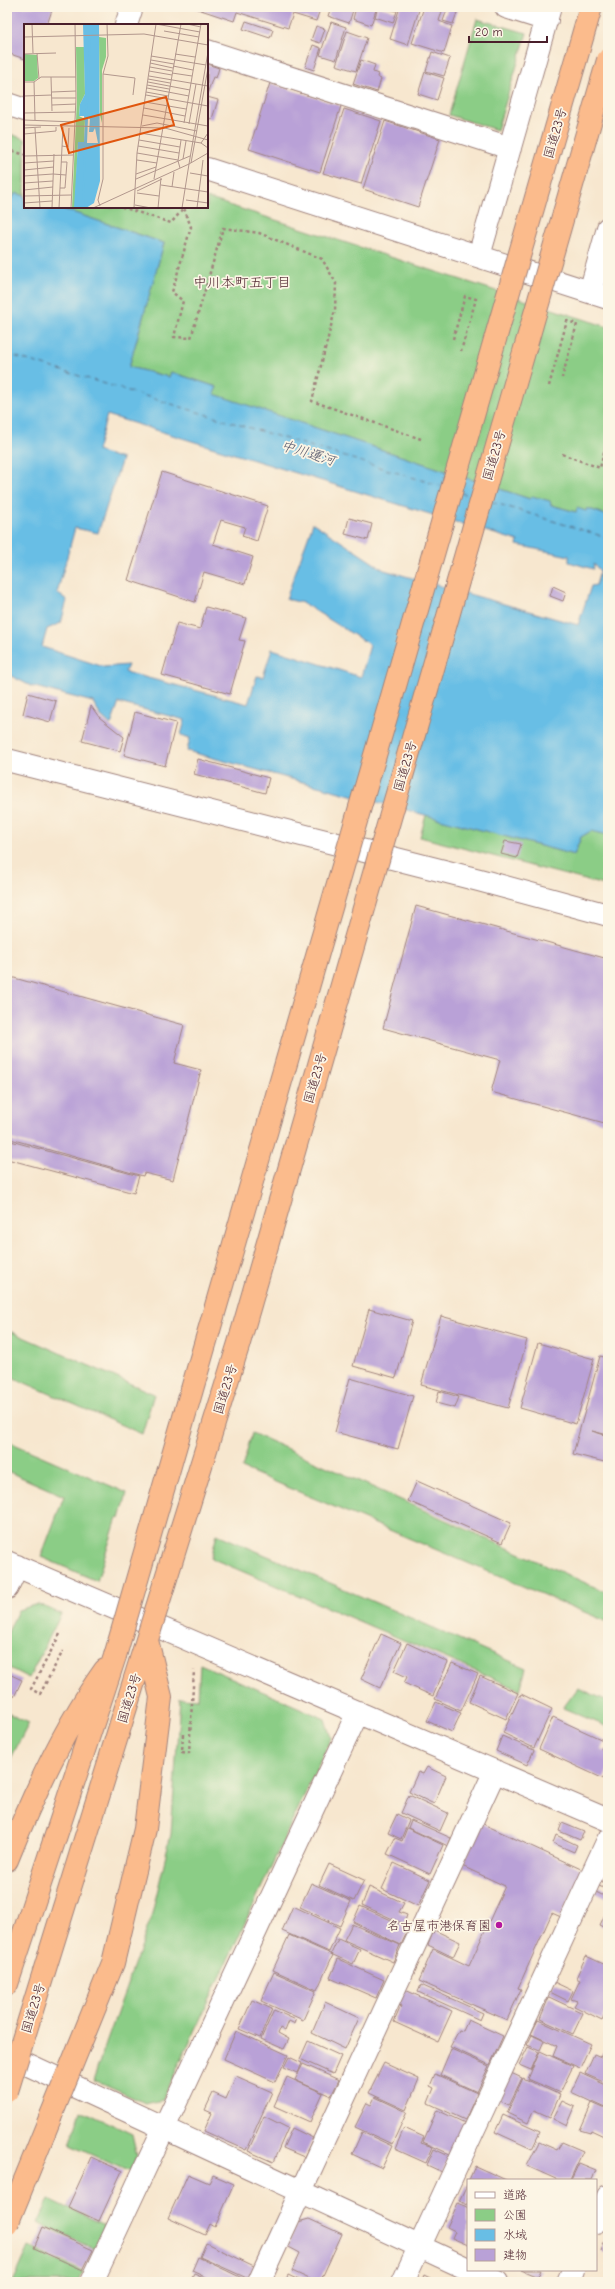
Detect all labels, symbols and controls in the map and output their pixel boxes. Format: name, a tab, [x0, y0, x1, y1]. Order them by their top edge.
scale bar	[469, 18, 547, 44]
inset map	[24, 24, 208, 208]
text: 20 m	[475, 25, 503, 39]
street label: 国道23号	[541, 106, 569, 160]
district label: 中川本町五丁目	[193, 274, 291, 291]
street label: 国道23号	[480, 428, 508, 482]
water label: 中川運河	[279, 437, 339, 470]
street label: 国道23号	[391, 739, 419, 793]
street label: 国道23号	[301, 1051, 329, 1105]
street label: 国道23号	[210, 1362, 240, 1416]
street label: 国道23号	[114, 1671, 144, 1725]
place label: 名古屋市港保育園	[387, 1918, 491, 1933]
marker: 名古屋市港保育園	[494, 1920, 504, 1930]
street label: 国道23号	[18, 1981, 48, 2035]
legend	[467, 2179, 597, 2271]
text: 道路	[503, 2188, 527, 2202]
text: 公園	[503, 2208, 527, 2222]
text: 水域	[503, 2228, 527, 2242]
text: 建物	[503, 2248, 527, 2262]

